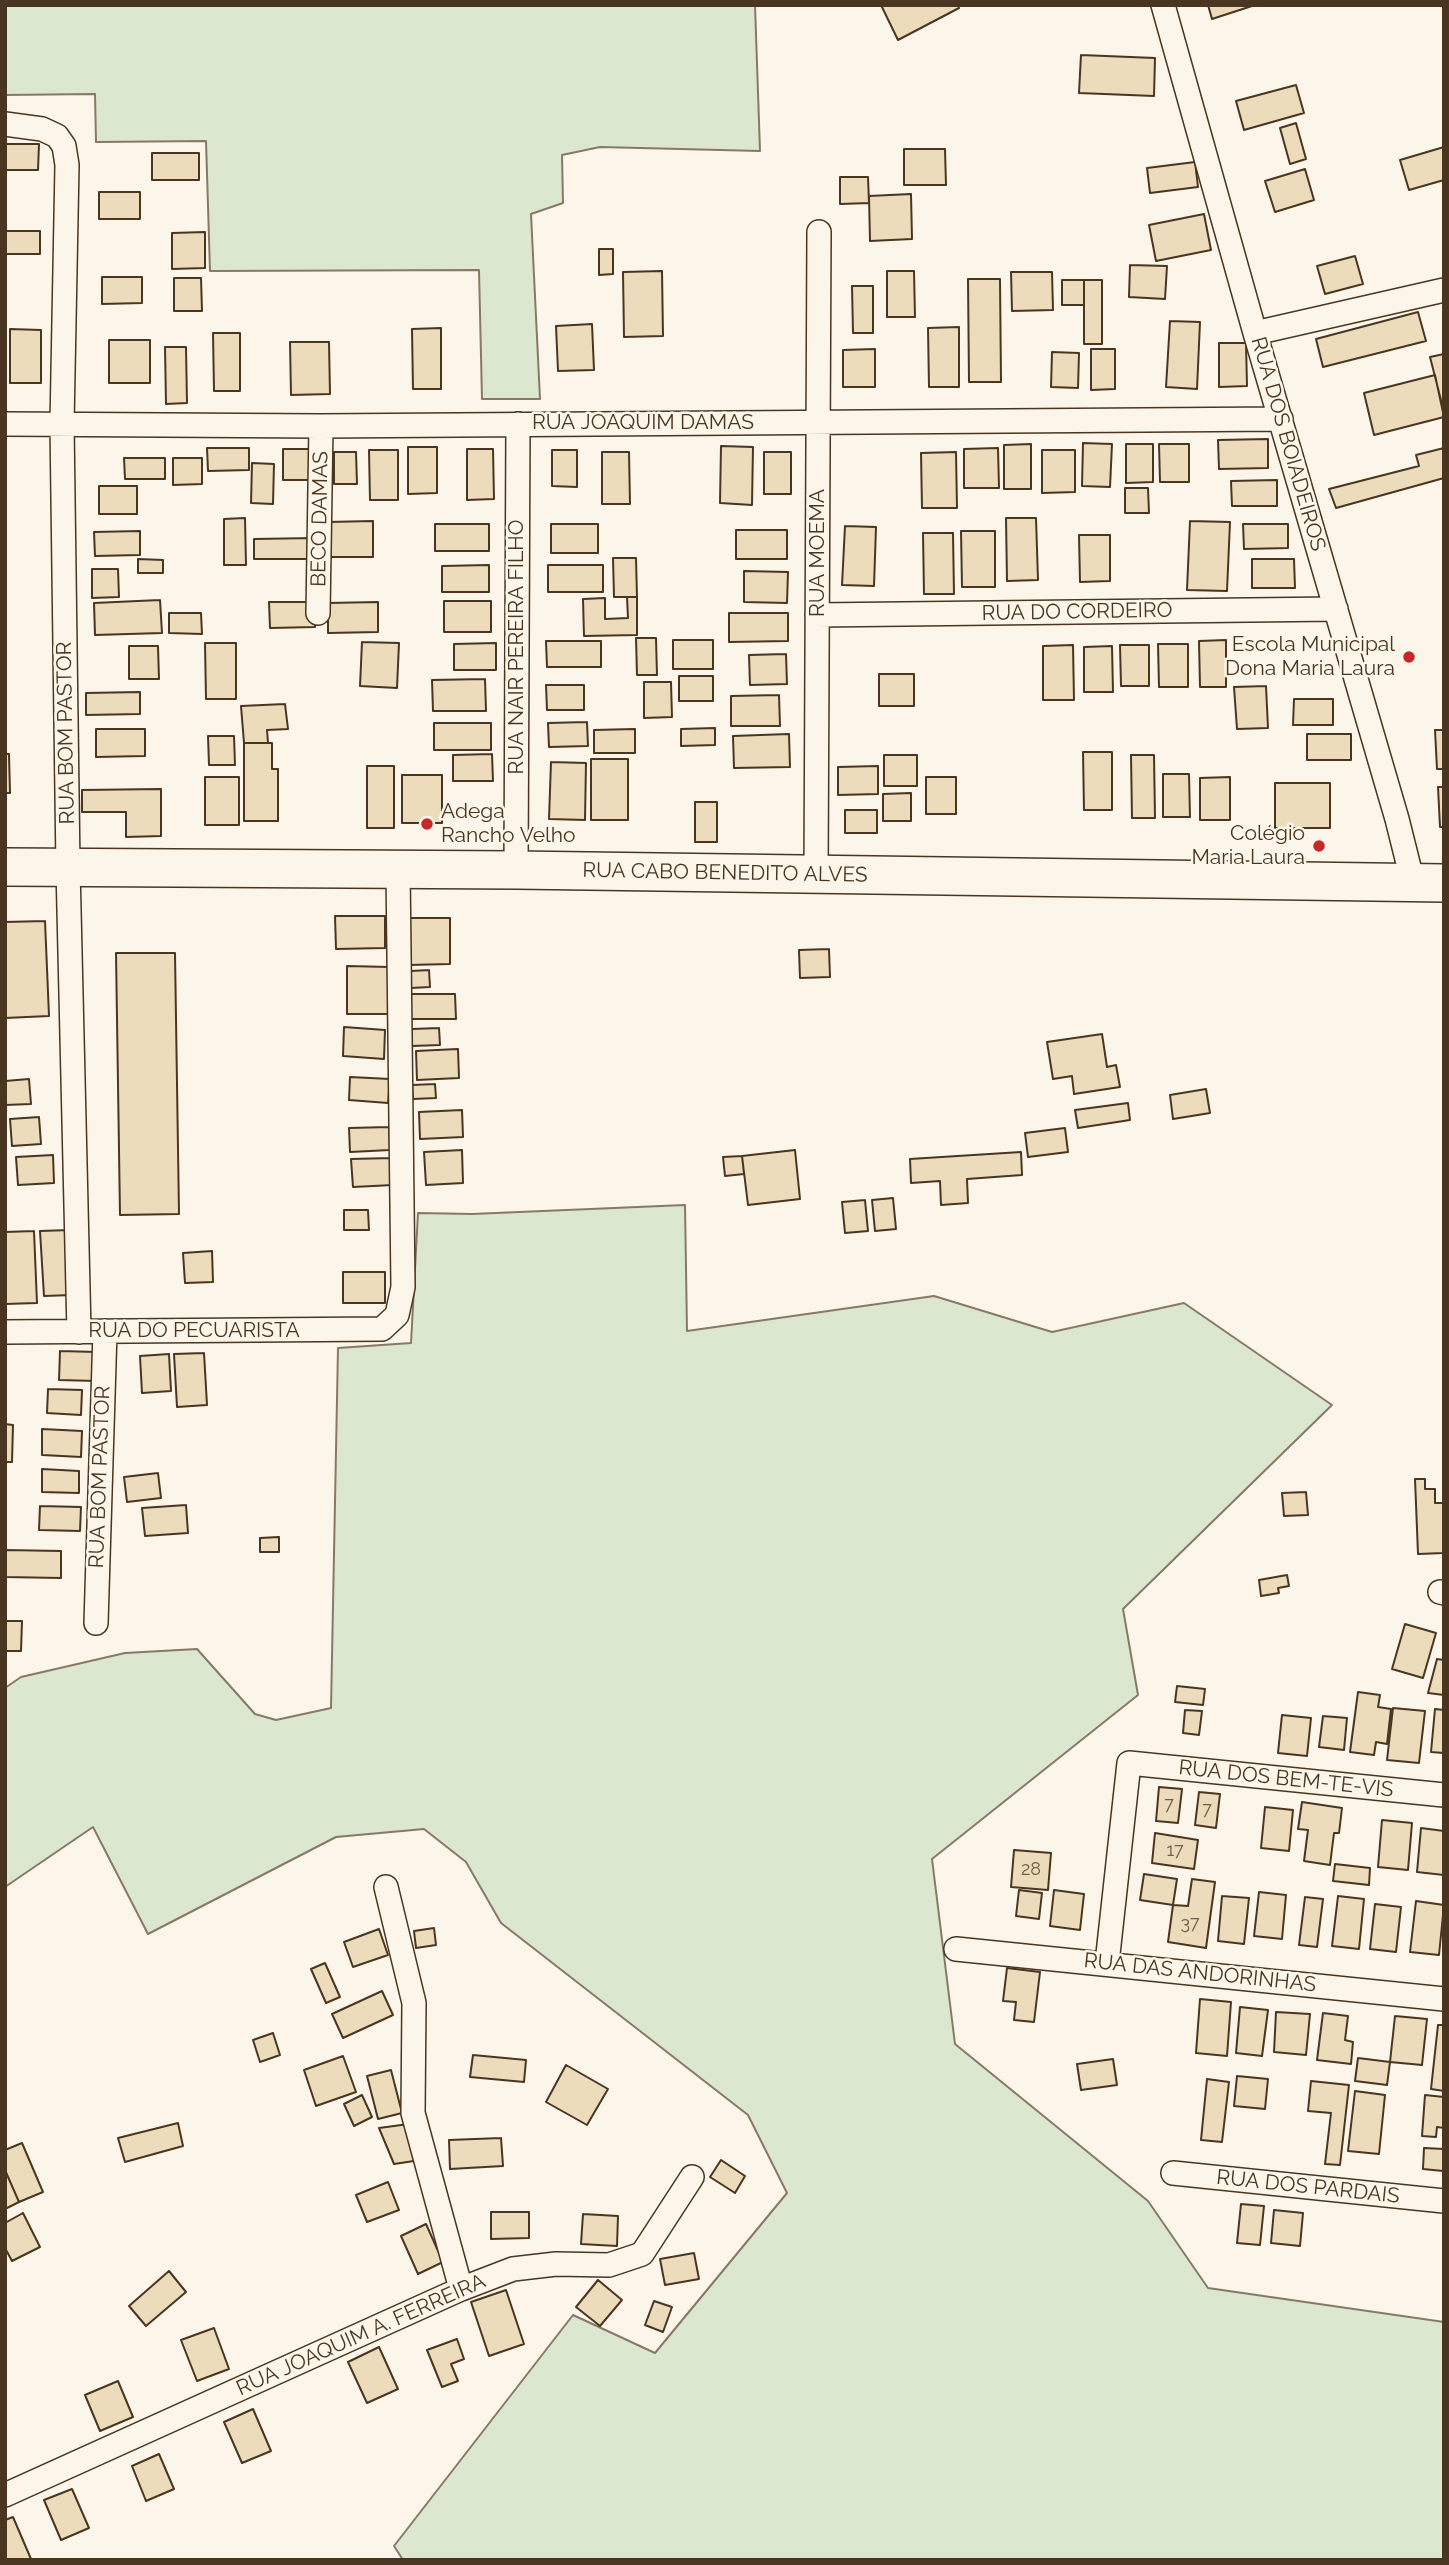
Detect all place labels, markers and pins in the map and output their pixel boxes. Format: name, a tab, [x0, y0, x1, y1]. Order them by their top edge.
place label: Escola Municipal Dona Maria Laura	[1225, 632, 1395, 682]
marker: Escola Municipal Dona Maria Laura	[1401, 649, 1417, 665]
place label: Adega Rancho Velho	[441, 799, 575, 849]
marker: Adega Rancho Velho	[419, 816, 435, 832]
place label: Colégio Maria Laura	[1192, 821, 1305, 871]
marker: Colégio Maria Laura	[1311, 838, 1327, 854]

